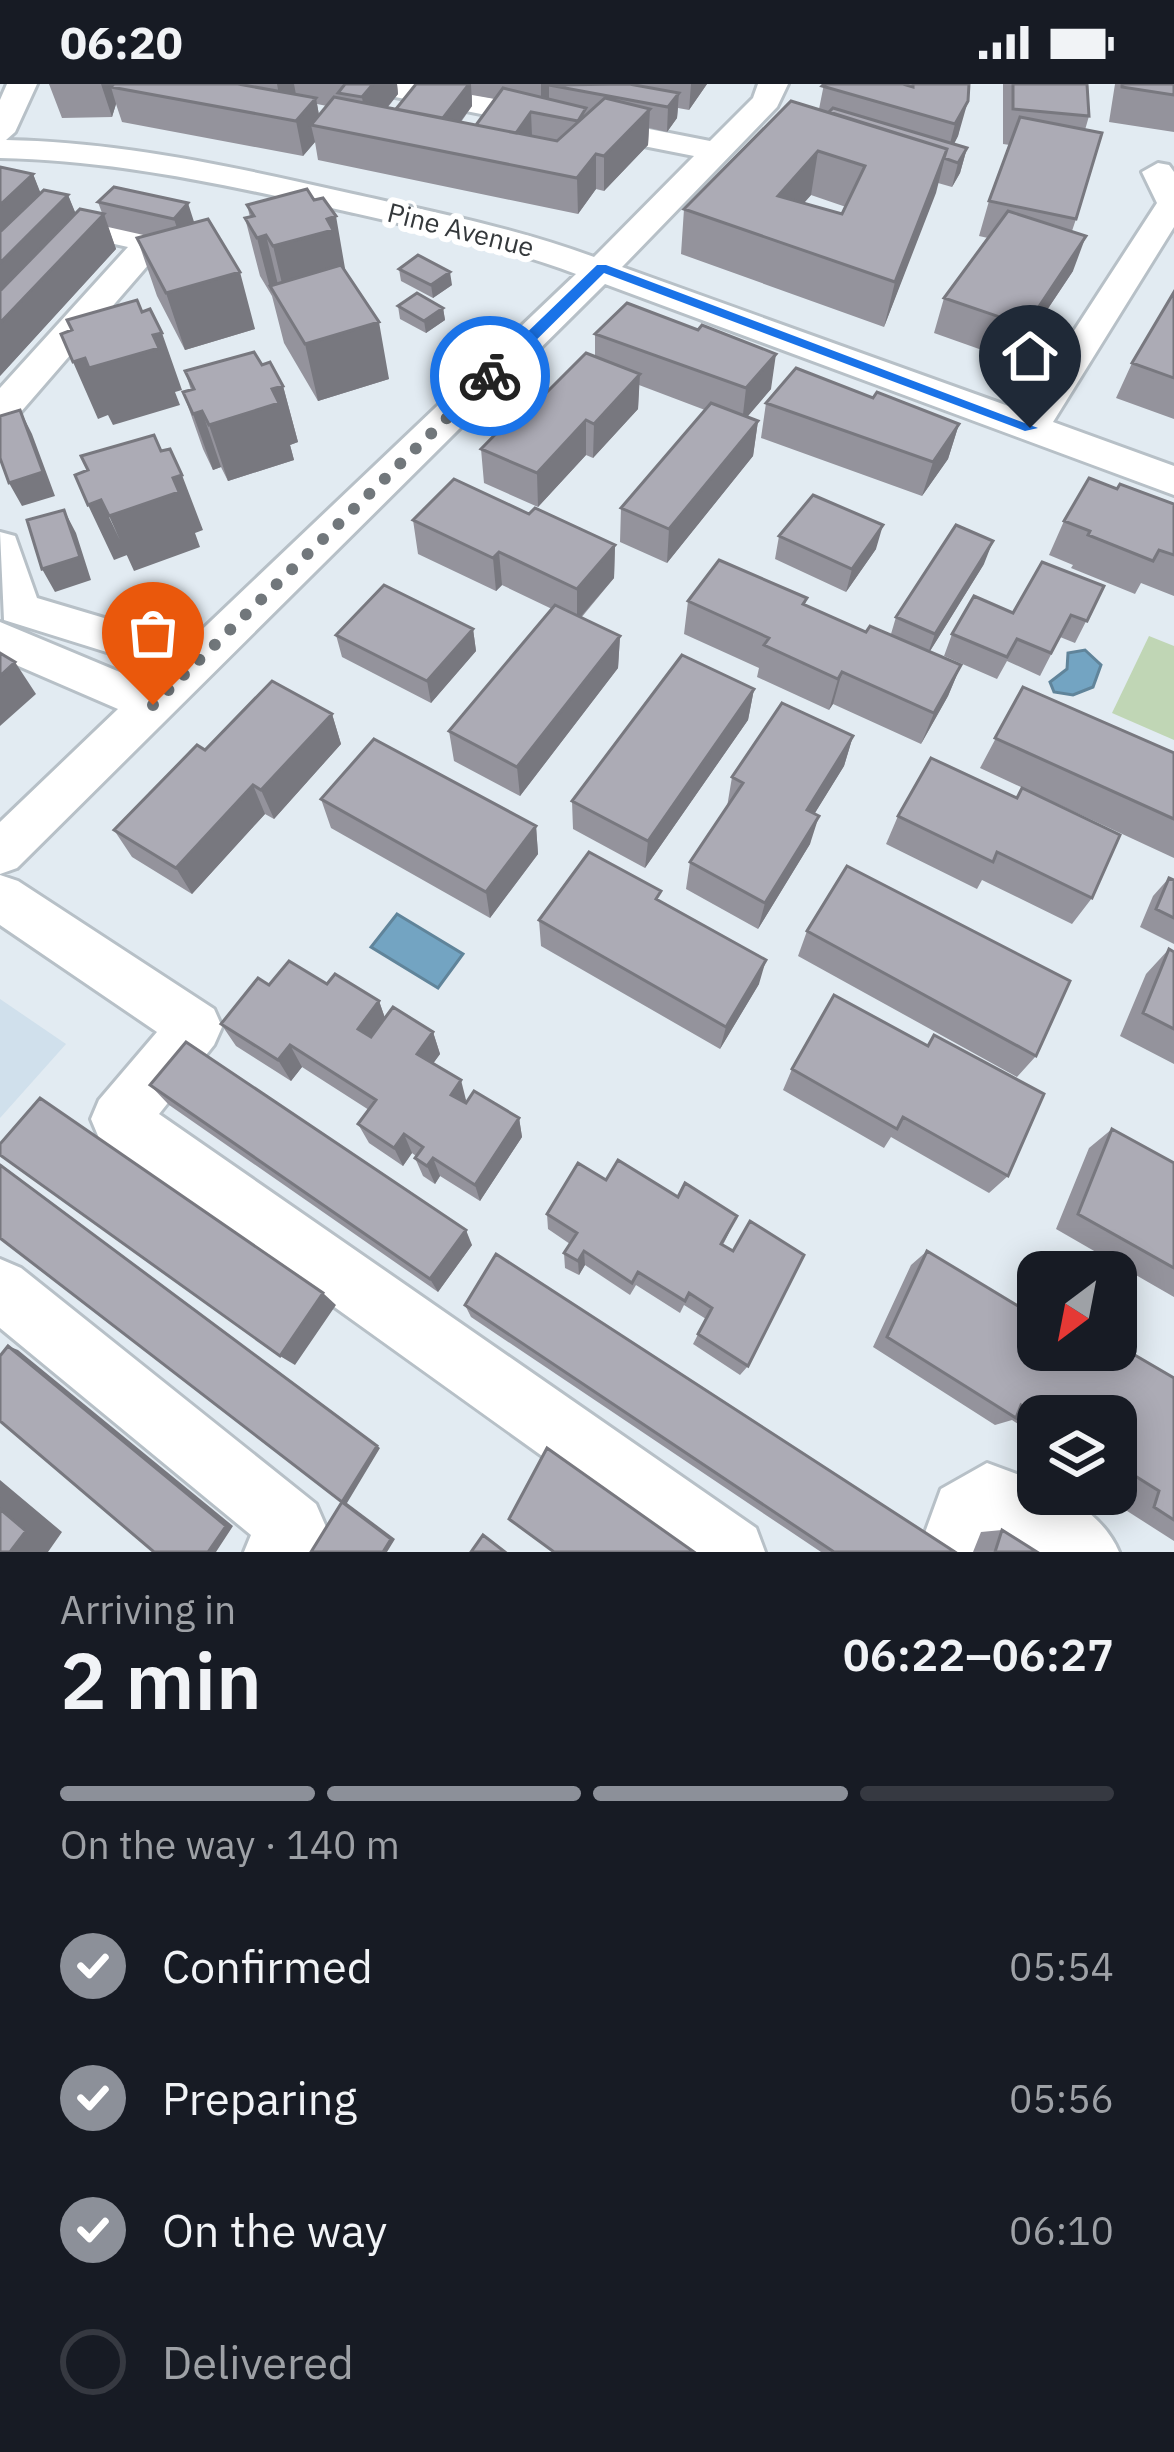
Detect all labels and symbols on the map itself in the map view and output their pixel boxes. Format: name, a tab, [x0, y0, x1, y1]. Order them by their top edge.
street label: Pine Avenue	[384, 194, 538, 264]
pin	[979, 305, 1081, 428]
courier	[430, 316, 550, 436]
pin	[102, 582, 204, 705]
north arrow	[1017, 1251, 1137, 1371]

